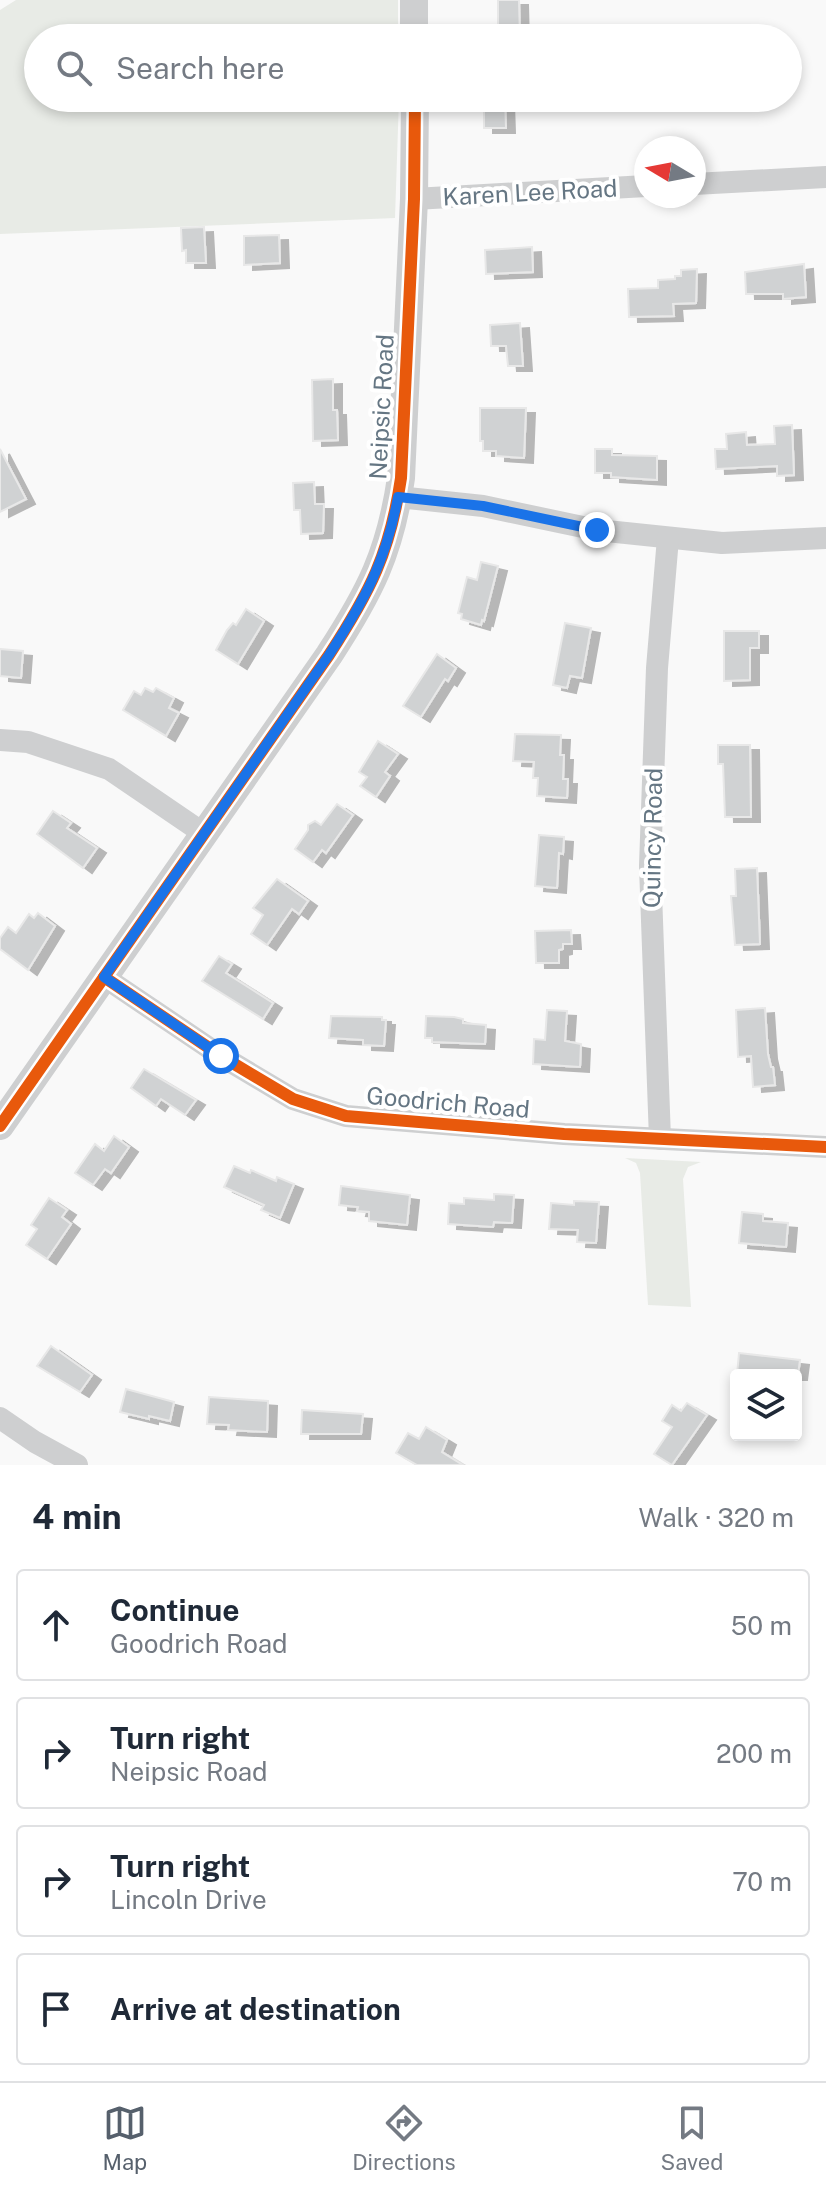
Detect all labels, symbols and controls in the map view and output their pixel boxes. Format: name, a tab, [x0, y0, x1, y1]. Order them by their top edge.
search box	[24, 24, 802, 112]
icon: search	[52, 46, 96, 90]
text: Search here	[116, 50, 284, 86]
north arrow	[634, 136, 706, 208]
street label: Karen Lee Road	[442, 173, 618, 211]
street label: Neipsic Road	[363, 334, 399, 480]
route end	[579, 512, 615, 548]
street label: Quincy Road	[637, 768, 667, 908]
route start	[203, 1038, 239, 1074]
street label: Goodrich Road	[365, 1081, 531, 1123]
map controls	[730, 1369, 802, 1441]
button: layers	[730, 1369, 802, 1441]
text: 4 min	[32, 1497, 122, 1537]
text: Walk · 320 m	[639, 1502, 794, 1533]
text: Continue	[110, 1592, 240, 1628]
icon: ahead	[34, 1603, 78, 1647]
text: 50 m	[731, 1610, 792, 1641]
text: Goodrich Road	[110, 1628, 288, 1659]
text: Turn right	[110, 1720, 250, 1756]
icon: right	[34, 1731, 78, 1775]
text: 200 m	[716, 1738, 792, 1769]
text: Neipsic Road	[110, 1756, 268, 1787]
text: Turn right	[110, 1848, 250, 1884]
icon: right	[34, 1859, 78, 1903]
text: 70 m	[732, 1866, 792, 1897]
text: Lincoln Drive	[110, 1884, 267, 1915]
icon: arrive	[34, 1987, 78, 2031]
text: Arrive at destination	[110, 1991, 401, 2027]
tab: Map	[103, 2101, 147, 2175]
tab: Directions	[352, 2101, 456, 2175]
tab: Saved	[661, 2101, 723, 2175]

